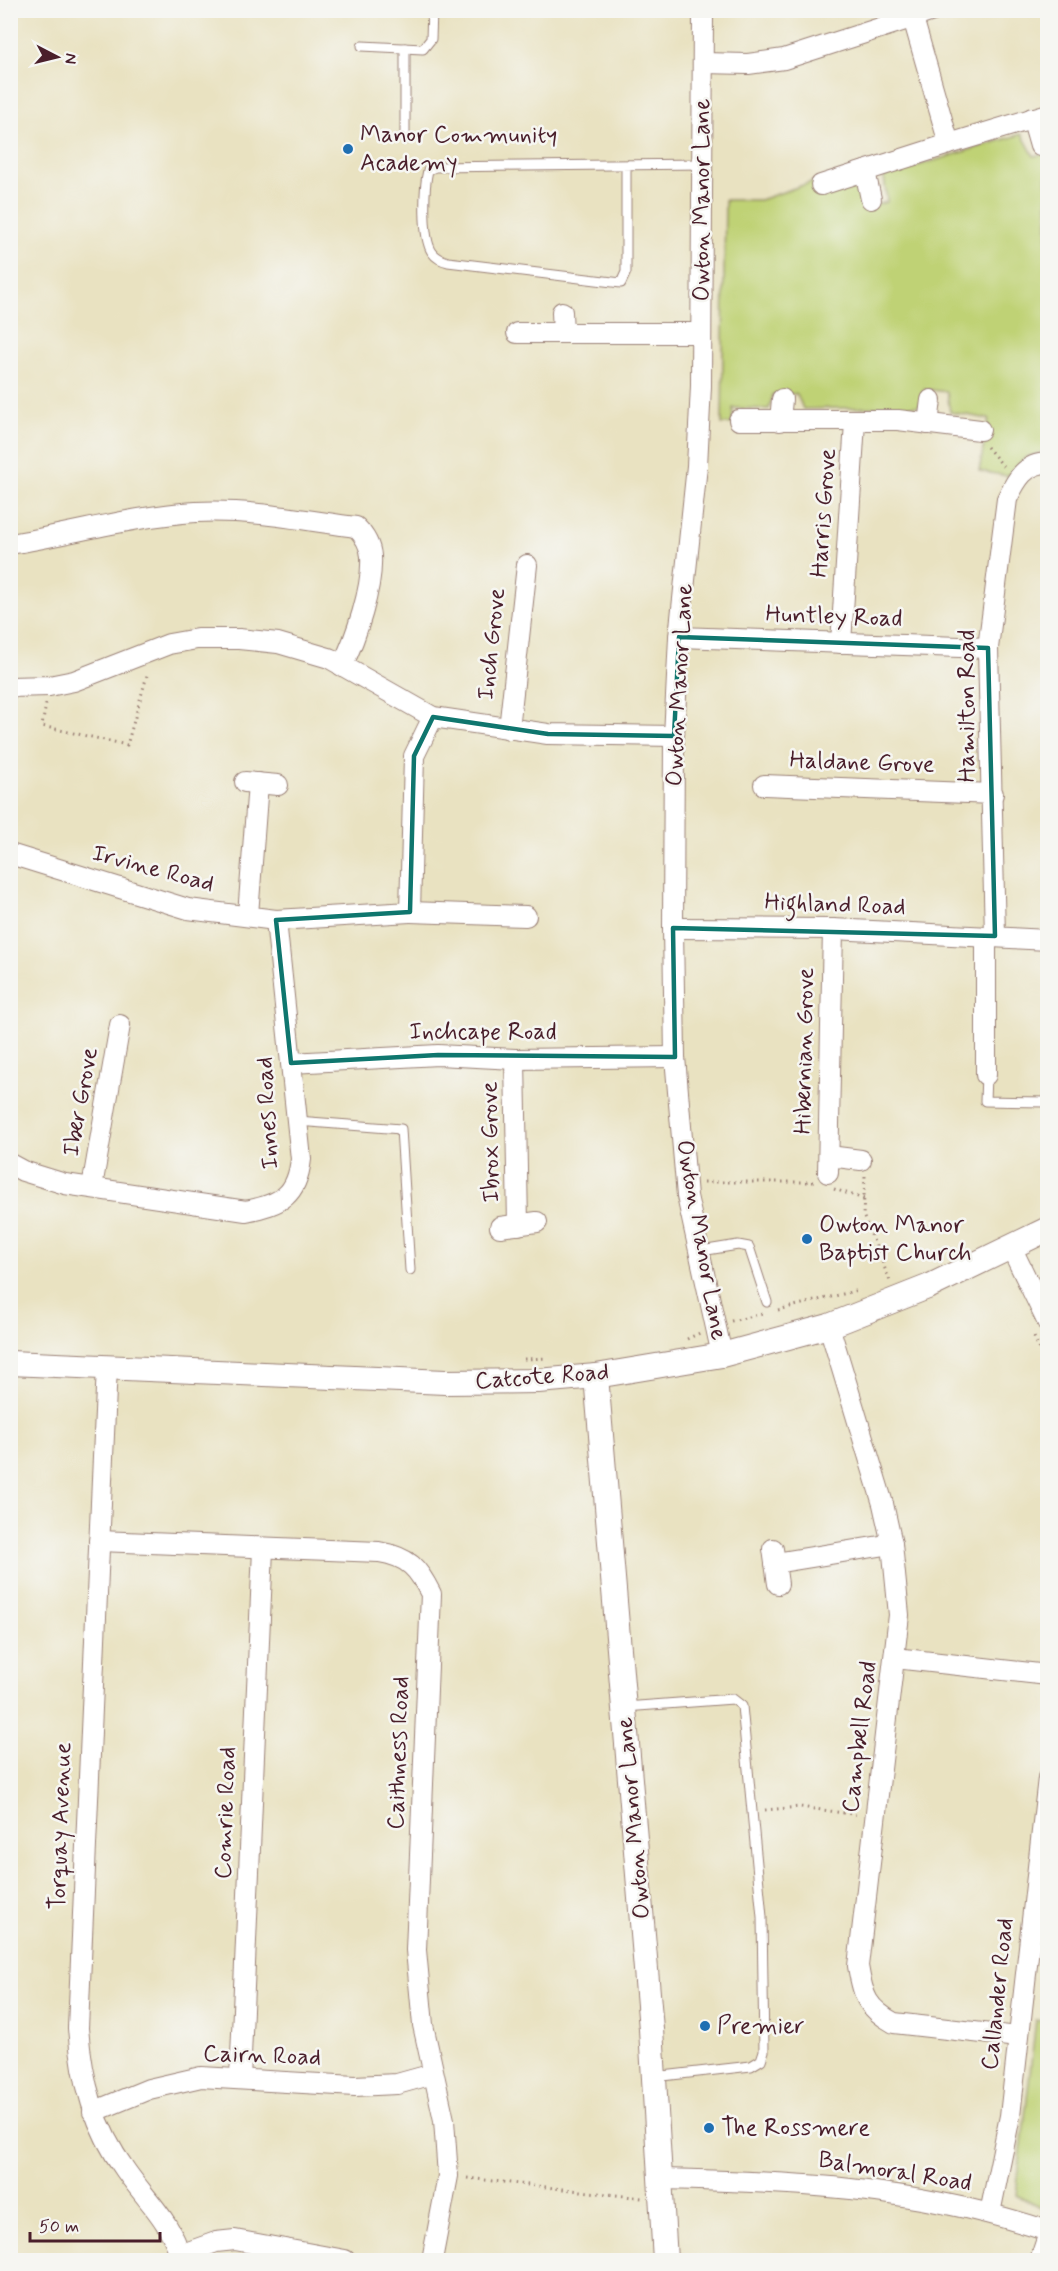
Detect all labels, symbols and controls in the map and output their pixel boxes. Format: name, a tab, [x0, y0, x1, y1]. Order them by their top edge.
north arrow	[27, 27, 87, 87]
text: N	[59, 52, 81, 65]
street label: Owton Manor Lane	[687, 99, 718, 301]
place label: Manor Community Academy	[360, 120, 557, 179]
marker: Manor Community Academy	[341, 142, 355, 156]
street label: Harris Grove	[804, 447, 844, 579]
street label: Owton Manor Lane	[659, 583, 701, 787]
street label: Inch Grove	[471, 586, 513, 701]
street label: Huntley Road	[765, 599, 903, 635]
street label: Hamilton Road	[952, 630, 983, 782]
street label: Haldane Grove	[789, 745, 935, 781]
street label: Irvine Road	[89, 838, 217, 900]
street label: Highland Road	[764, 887, 906, 926]
street label: Hibernian Grove	[788, 967, 822, 1135]
street label: Inchcape Road	[409, 1017, 557, 1048]
street label: Iber Grove	[56, 1045, 106, 1159]
street label: Innes Road	[250, 1056, 286, 1170]
street label: Ibrox Grove	[474, 1081, 508, 1203]
street label: Owton Manor Lane	[668, 1137, 734, 1343]
place label: Owton Manor Baptist Church	[819, 1210, 972, 1269]
marker: Owton Manor Baptist Church	[800, 1232, 814, 1246]
street label: Catcote Road	[474, 1357, 610, 1397]
street label: Campbell Road	[835, 1659, 885, 1815]
street label: Caithness Road	[381, 1676, 417, 1830]
street label: Owton Manor Lane	[610, 1716, 658, 1920]
street label: Torquay Avenue	[43, 1741, 79, 1910]
street label: Comrie Road	[208, 1746, 244, 1880]
street label: Callander Road	[975, 1916, 1021, 2072]
place label: Premier	[717, 2011, 805, 2042]
marker: Premier	[698, 2019, 712, 2033]
street label: Cairn Road	[202, 2038, 322, 2074]
place label: The Rossmere	[721, 2113, 870, 2144]
marker: The Rossmere	[702, 2121, 716, 2135]
street label: Balmoral Road	[816, 2145, 974, 2199]
scale bar	[30, 2205, 160, 2243]
text: 50 m	[39, 2215, 79, 2239]

